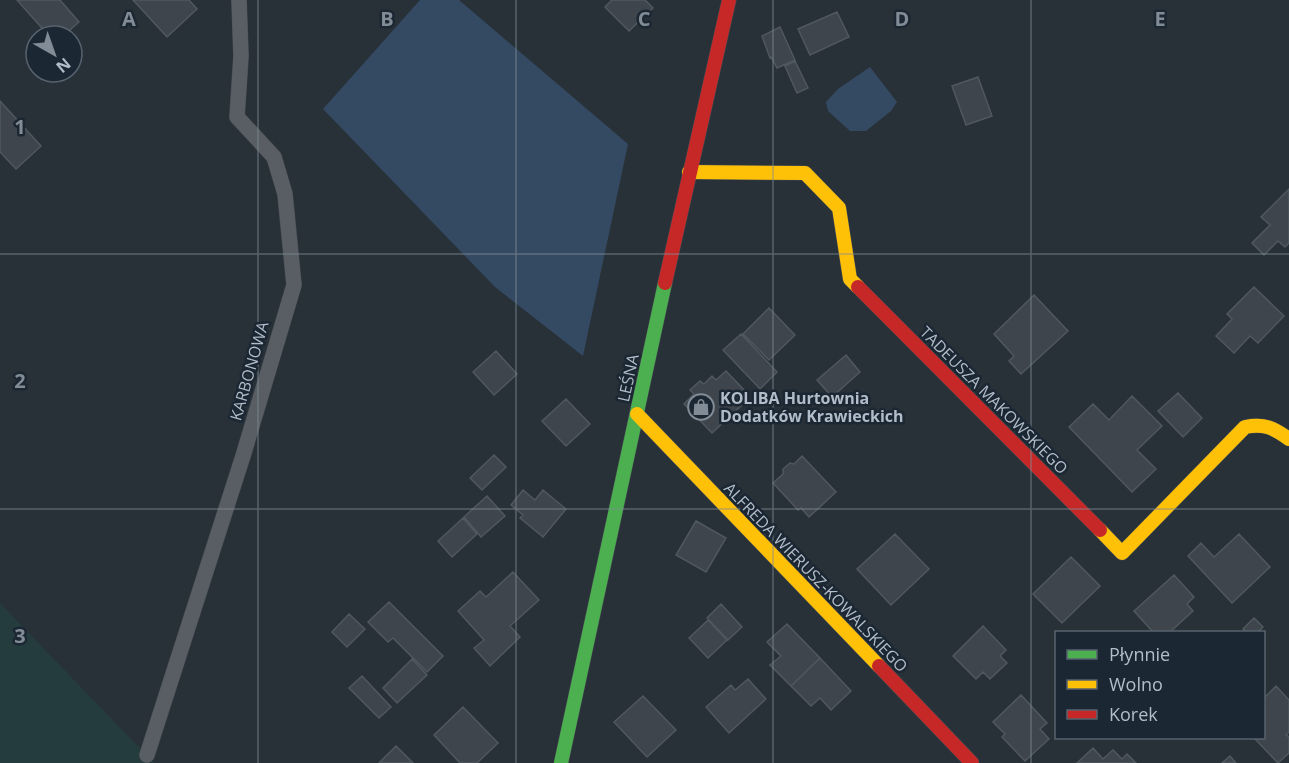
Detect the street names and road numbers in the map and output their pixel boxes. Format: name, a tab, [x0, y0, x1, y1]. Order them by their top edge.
street label: KARBONOWA	[224, 318, 274, 423]
street label: TADEUSZA MAKOWSKIEGO	[915, 321, 1073, 479]
street label: LEŚNA	[612, 351, 644, 404]
street label: ALFREDA WIERUSZ-KOWALSKIEGO	[719, 477, 913, 677]

